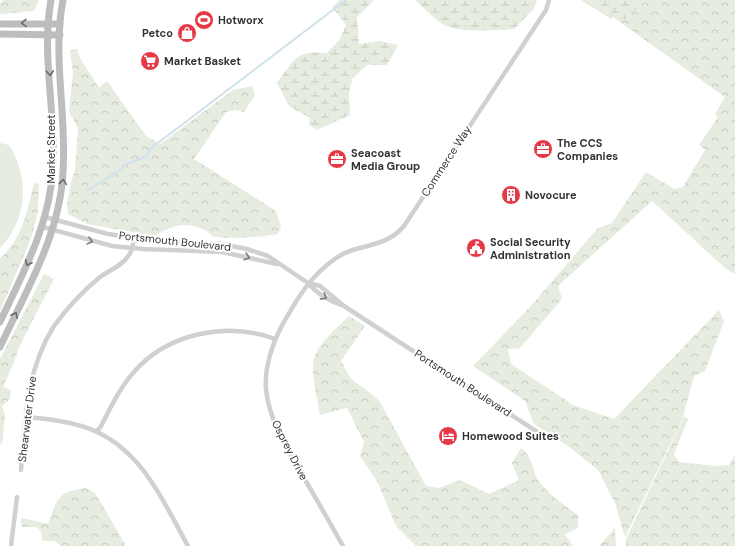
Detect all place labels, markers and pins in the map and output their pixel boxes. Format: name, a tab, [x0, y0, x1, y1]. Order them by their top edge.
sports icon: Hotworx	[193, 9, 215, 31]
place label: Hotworx	[218, 13, 264, 27]
shop icon: Petco	[176, 22, 198, 44]
place label: Petco	[142, 26, 173, 40]
supermarket icon: Market Basket	[139, 50, 161, 72]
place label: Market Basket	[164, 54, 241, 68]
place label: The CCS Companies	[557, 136, 618, 163]
office icon: The CCS Companies	[532, 138, 554, 160]
place label: Seacoast Media Group	[351, 146, 420, 173]
office icon: Seacoast Media Group	[326, 148, 348, 170]
building icon: Novocure	[500, 184, 522, 206]
place label: Novocure	[525, 188, 577, 202]
place label: Social Security Administration	[490, 235, 571, 262]
public building icon: Social Security Administration	[465, 237, 487, 259]
hotel icon: Homewood Suites	[437, 425, 459, 447]
place label: Homewood Suites	[462, 429, 559, 443]

